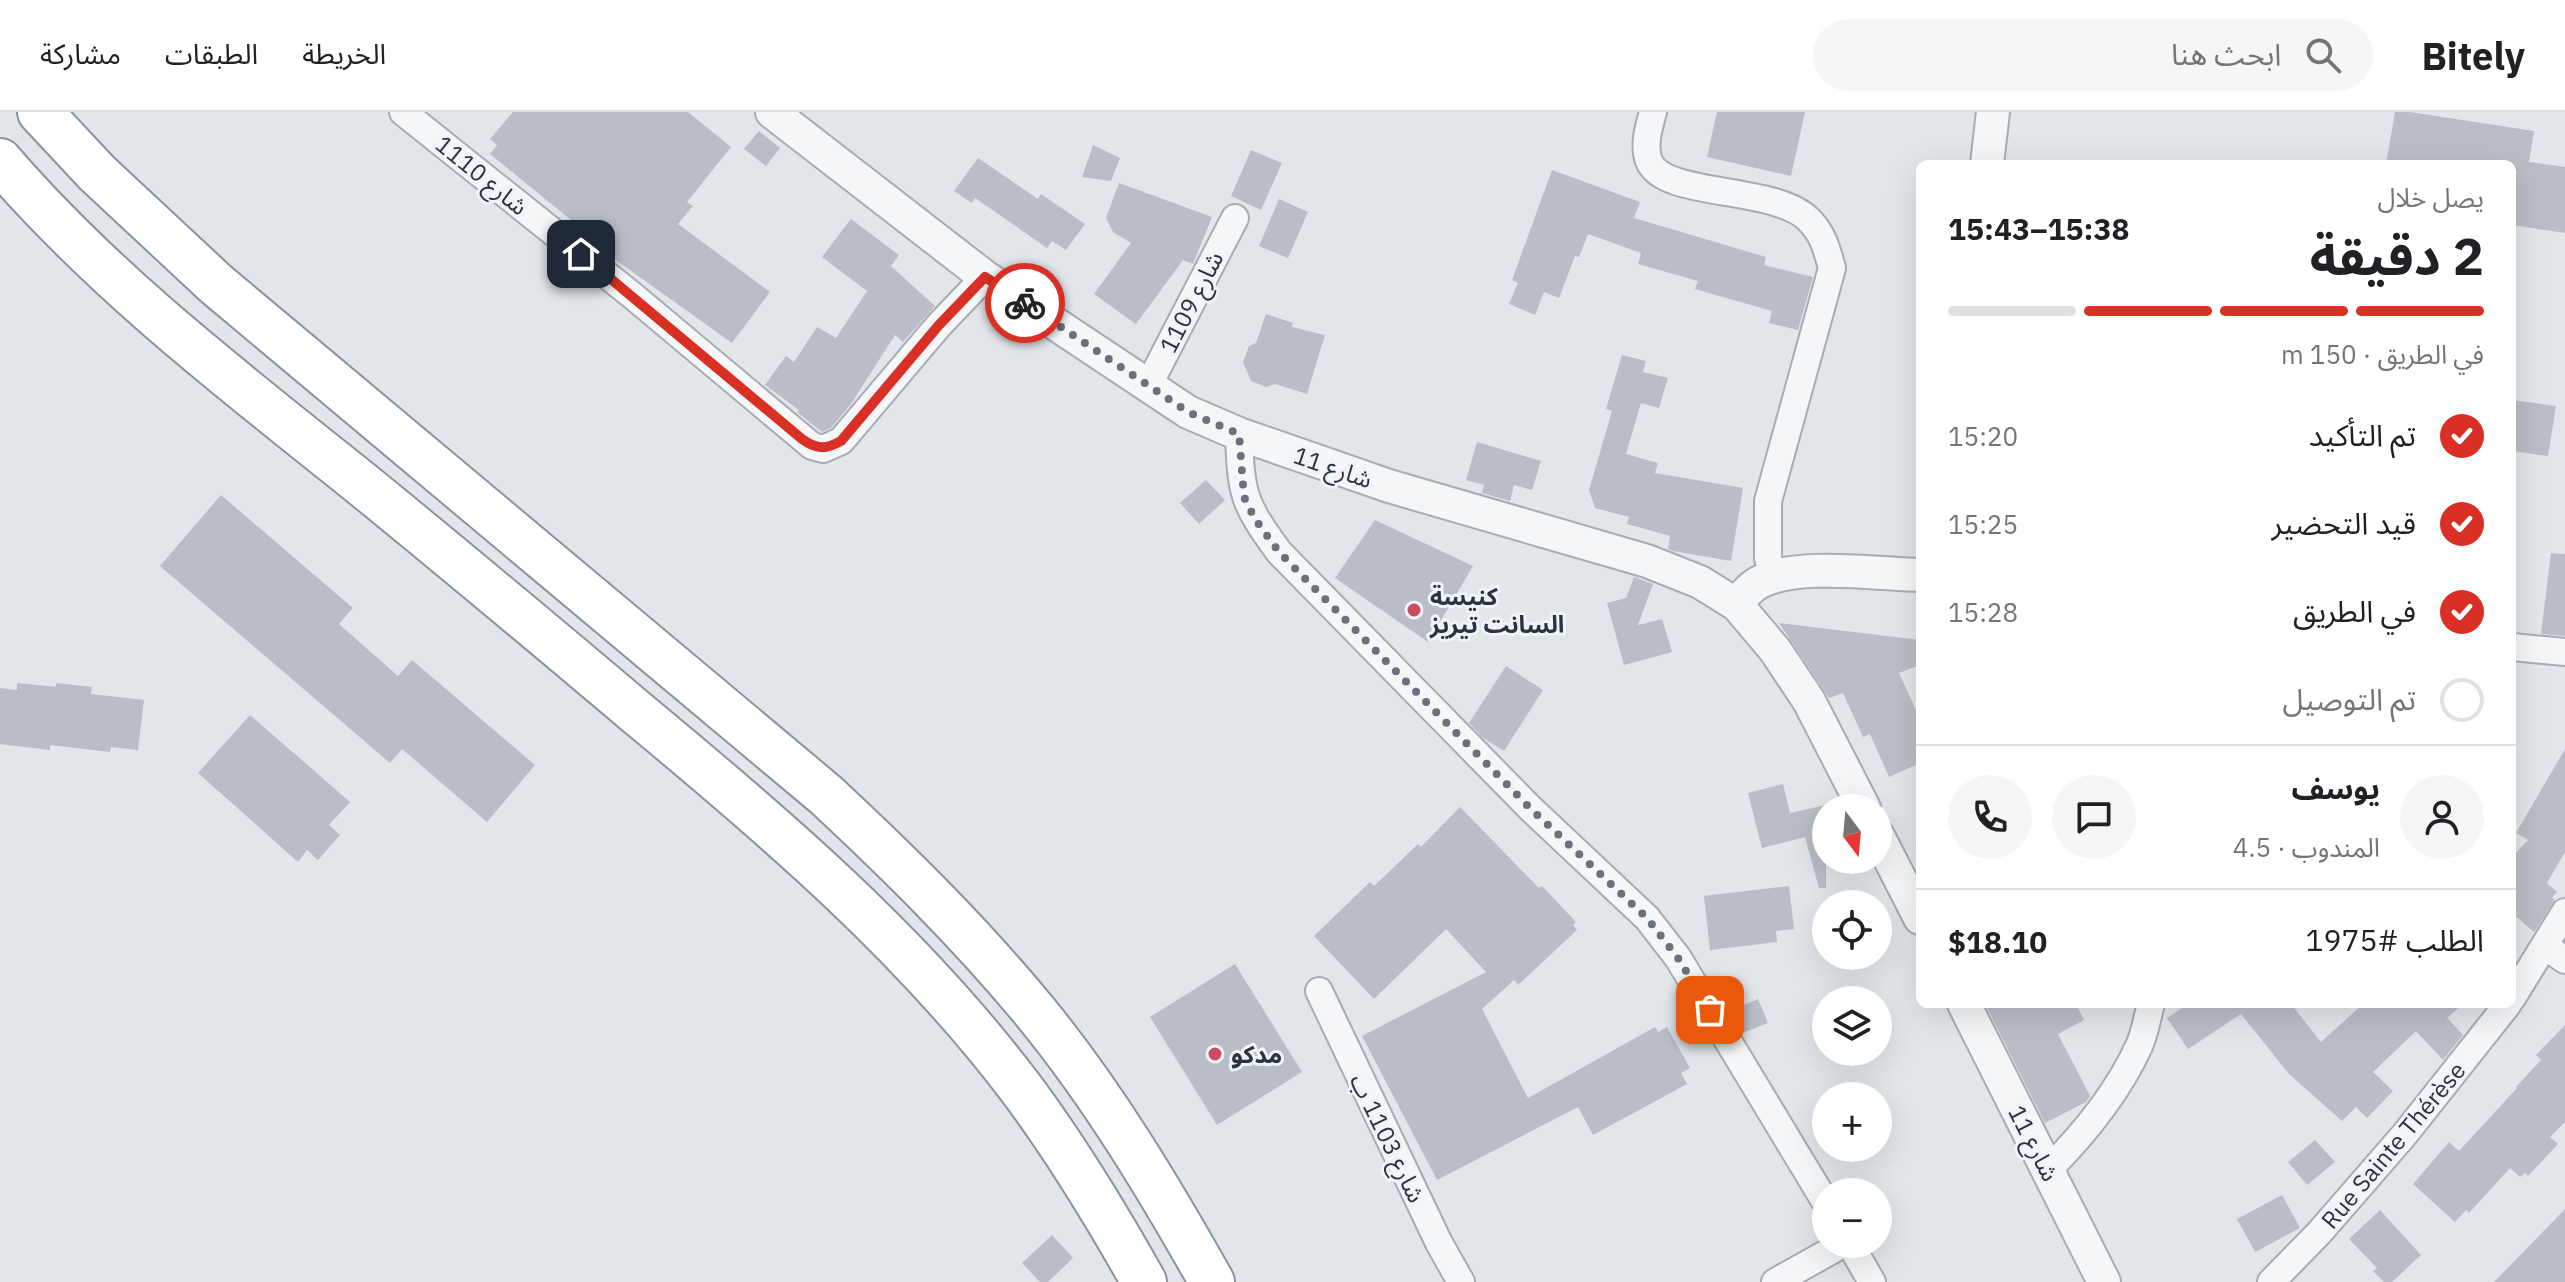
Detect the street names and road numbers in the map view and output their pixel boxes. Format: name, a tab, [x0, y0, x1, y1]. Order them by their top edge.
street label: شارع 1110	[428, 128, 535, 224]
street label: شارع 1109	[1152, 246, 1232, 359]
street label: شارع 11	[1289, 439, 1377, 497]
street label: Rue Sainte Thérèse	[2314, 1055, 2472, 1235]
street label: شارع 1103 ب	[1341, 1068, 1433, 1209]
street label: شارع 11	[2000, 1100, 2067, 1187]

